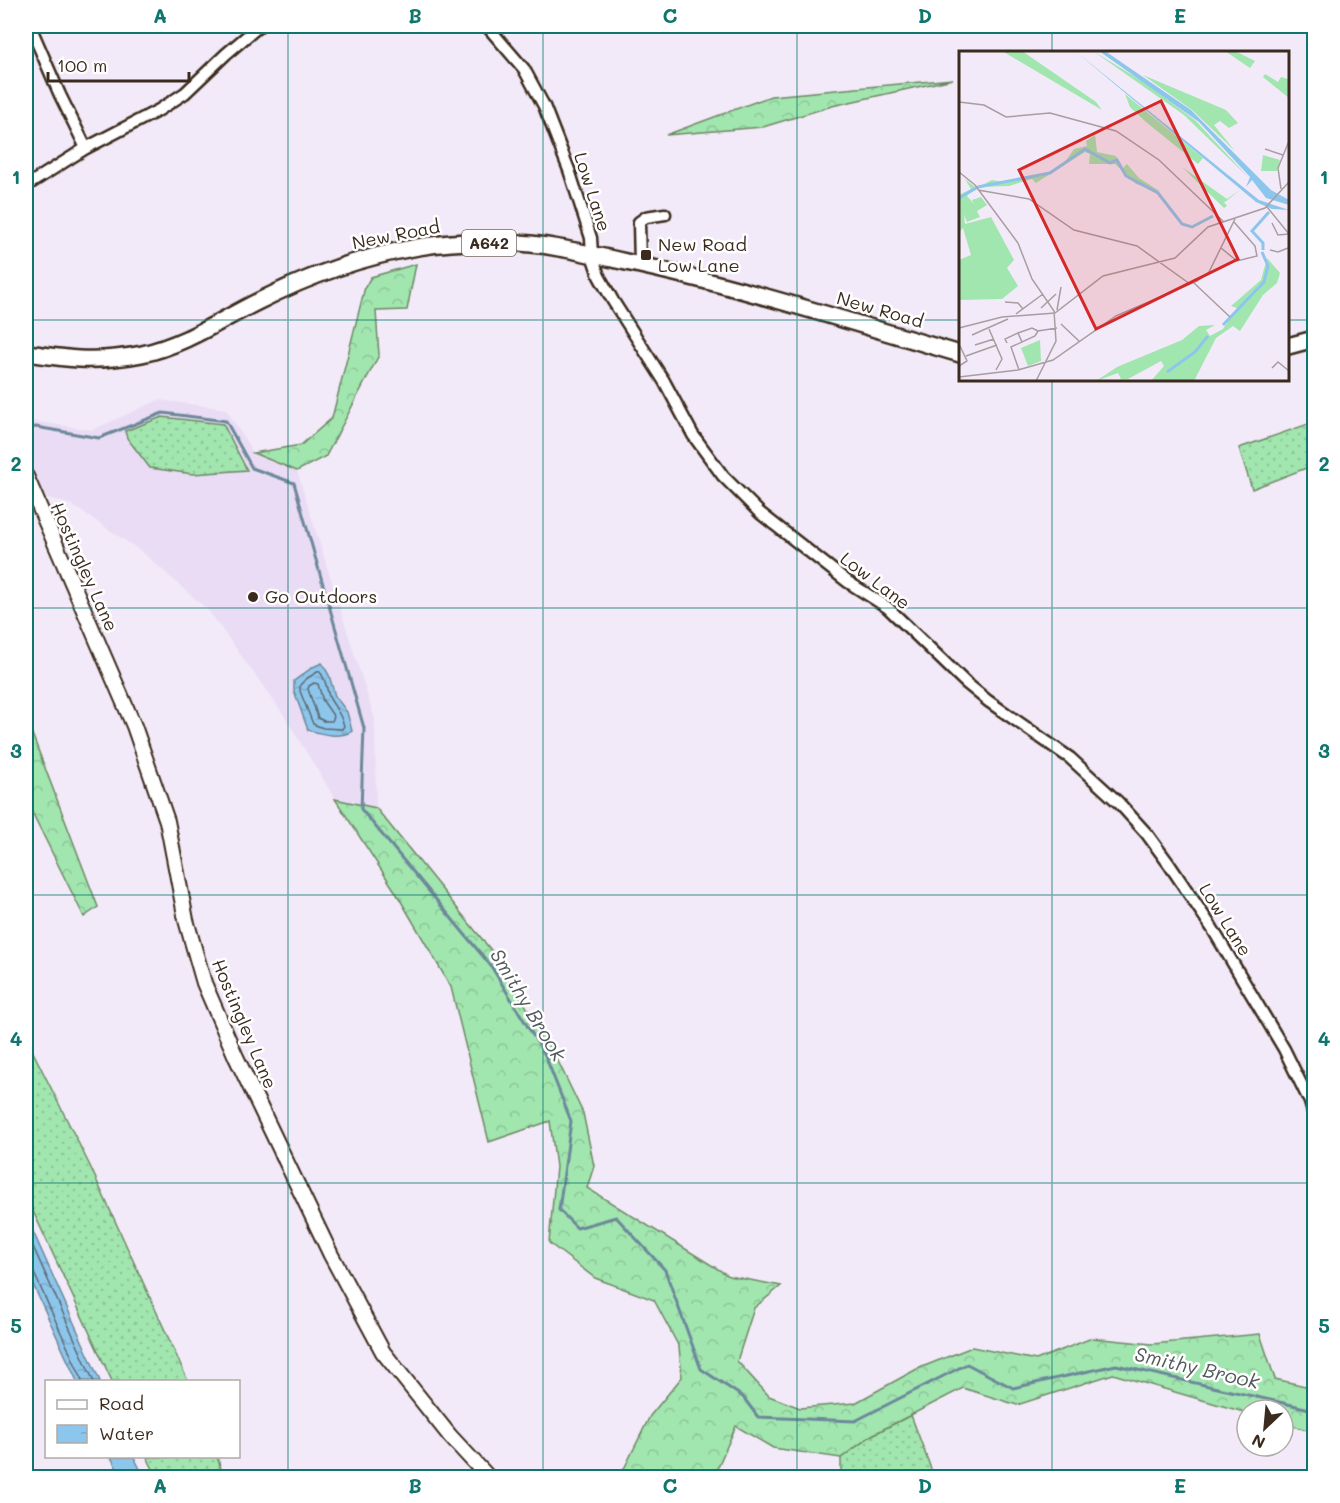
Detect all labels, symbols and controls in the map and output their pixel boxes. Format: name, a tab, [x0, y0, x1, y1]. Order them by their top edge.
text: A	[153, 2, 167, 28]
text: B	[408, 2, 422, 28]
text: C	[663, 2, 678, 28]
text: D	[918, 2, 932, 28]
text: E	[1174, 2, 1186, 28]
scale bar	[48, 45, 189, 83]
inset map	[959, 51, 1289, 381]
text: 100 m	[57, 53, 107, 77]
street label: Low Lane	[569, 149, 617, 234]
text: 1	[12, 163, 20, 189]
text: 1	[1320, 163, 1328, 189]
street label: New Road	[350, 214, 442, 254]
road number: A642	[462, 230, 516, 256]
place label: New Road Low Lane	[658, 232, 747, 277]
marker: New Road Low Lane	[639, 248, 653, 262]
street label: New Road	[834, 285, 926, 333]
text: 2	[10, 450, 22, 476]
text: 2	[1318, 450, 1330, 476]
street label: Hostingley Lane	[46, 498, 124, 635]
street label: Low Lane	[836, 546, 915, 614]
place label: Go Outdoors	[265, 584, 377, 608]
marker: Go Outdoors	[246, 590, 260, 604]
text: 3	[10, 737, 22, 763]
text: 3	[1318, 737, 1330, 763]
street label: Low Lane	[1194, 878, 1258, 960]
water label: Smithy Brook	[485, 943, 573, 1066]
street label: Hostingley Lane	[207, 955, 283, 1092]
text: 4	[10, 1025, 23, 1051]
text: 4	[1318, 1025, 1331, 1051]
text: 5	[10, 1312, 22, 1338]
text: 5	[1318, 1312, 1330, 1338]
water label: Smithy Brook	[1132, 1340, 1262, 1394]
legend	[45, 1380, 240, 1458]
text: Road	[99, 1391, 144, 1415]
north arrow	[1235, 1398, 1295, 1458]
text: Water	[99, 1421, 154, 1445]
text: N	[1248, 1430, 1268, 1454]
text: A	[153, 1472, 167, 1498]
text: B	[408, 1472, 422, 1498]
text: C	[663, 1472, 678, 1498]
text: D	[918, 1472, 932, 1498]
text: E	[1174, 1472, 1186, 1498]

